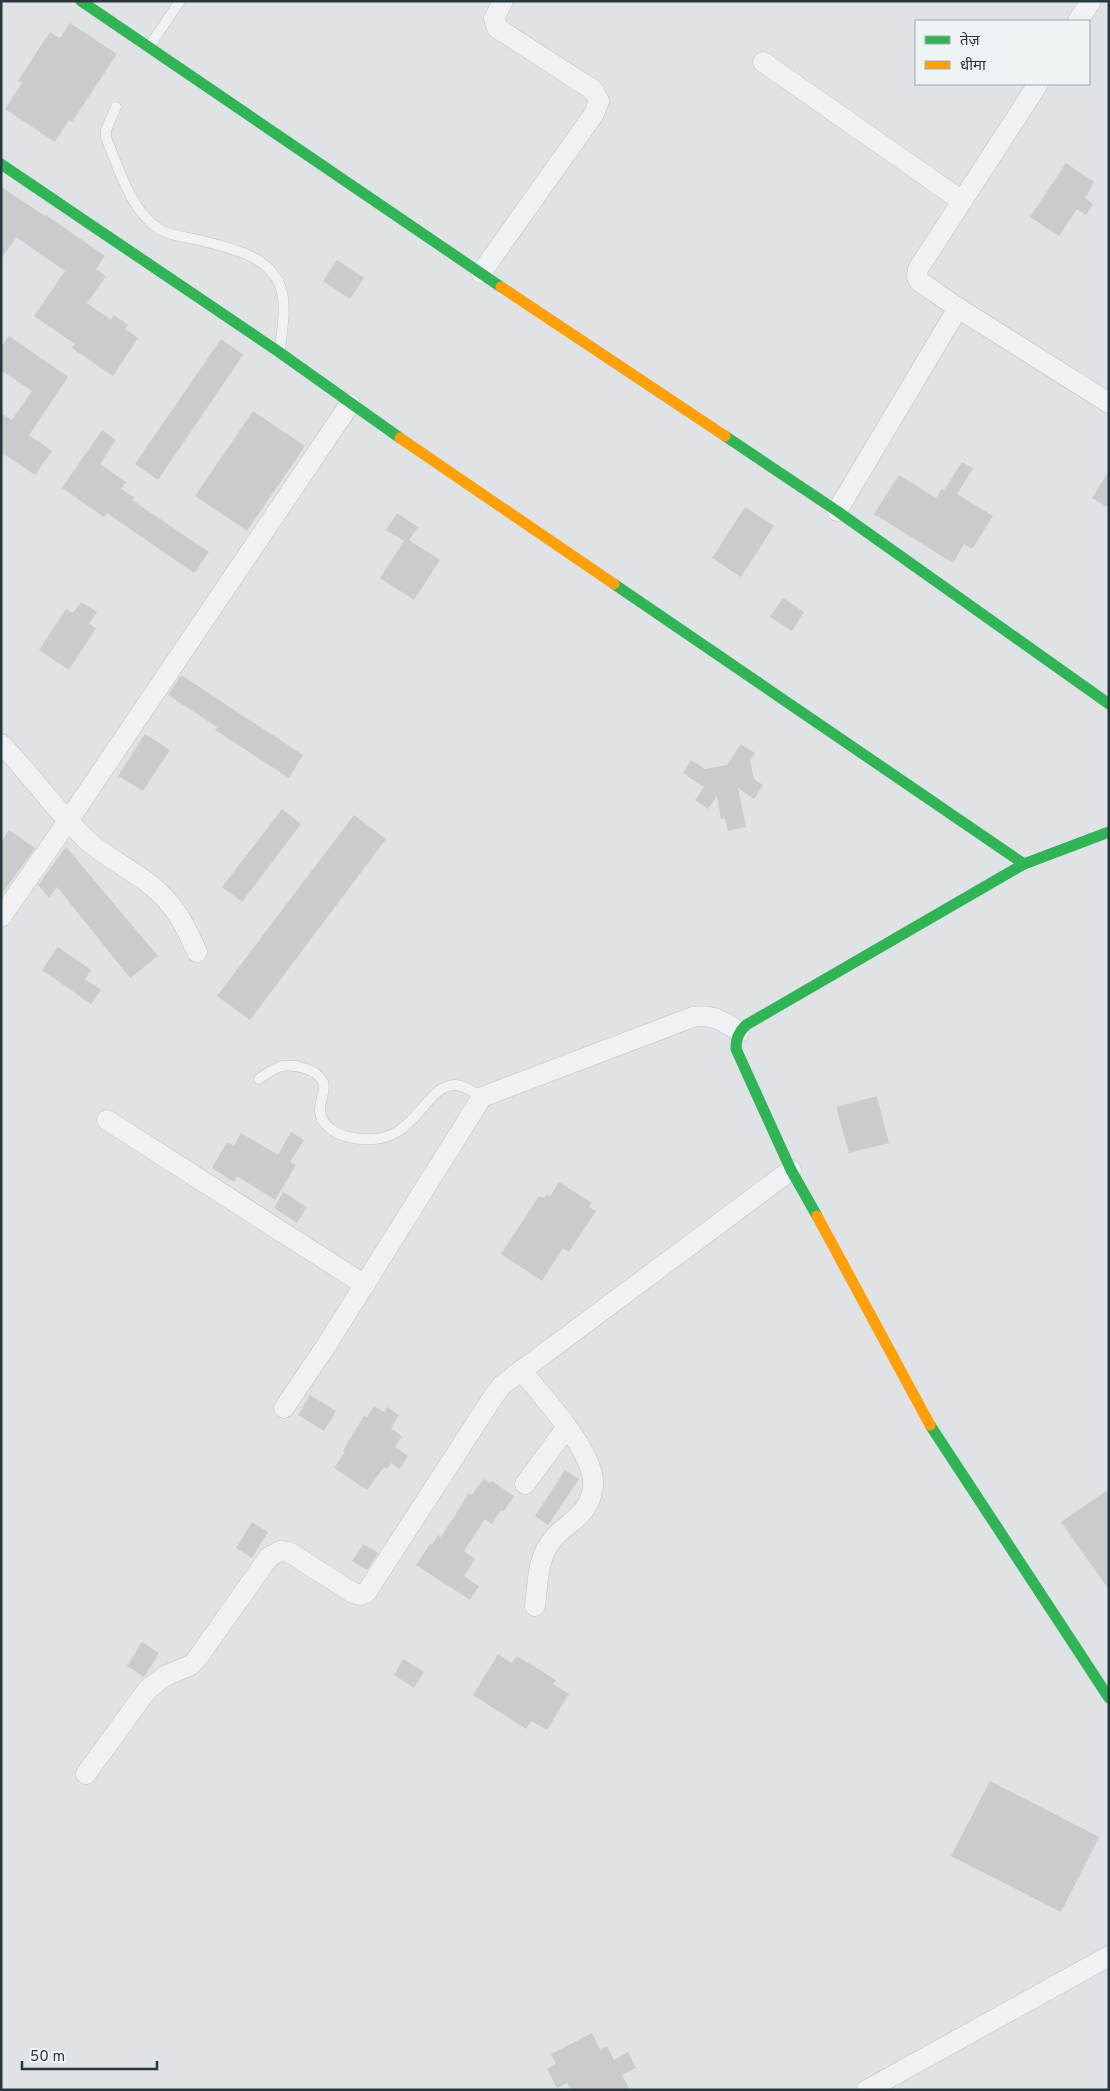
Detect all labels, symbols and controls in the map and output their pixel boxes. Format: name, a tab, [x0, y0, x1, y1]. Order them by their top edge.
legend	[915, 20, 1090, 85]
text: तेज़	[960, 31, 981, 51]
text: धीमा	[960, 57, 987, 76]
scale bar	[22, 2038, 158, 2070]
text: 50 m	[30, 2048, 65, 2067]

